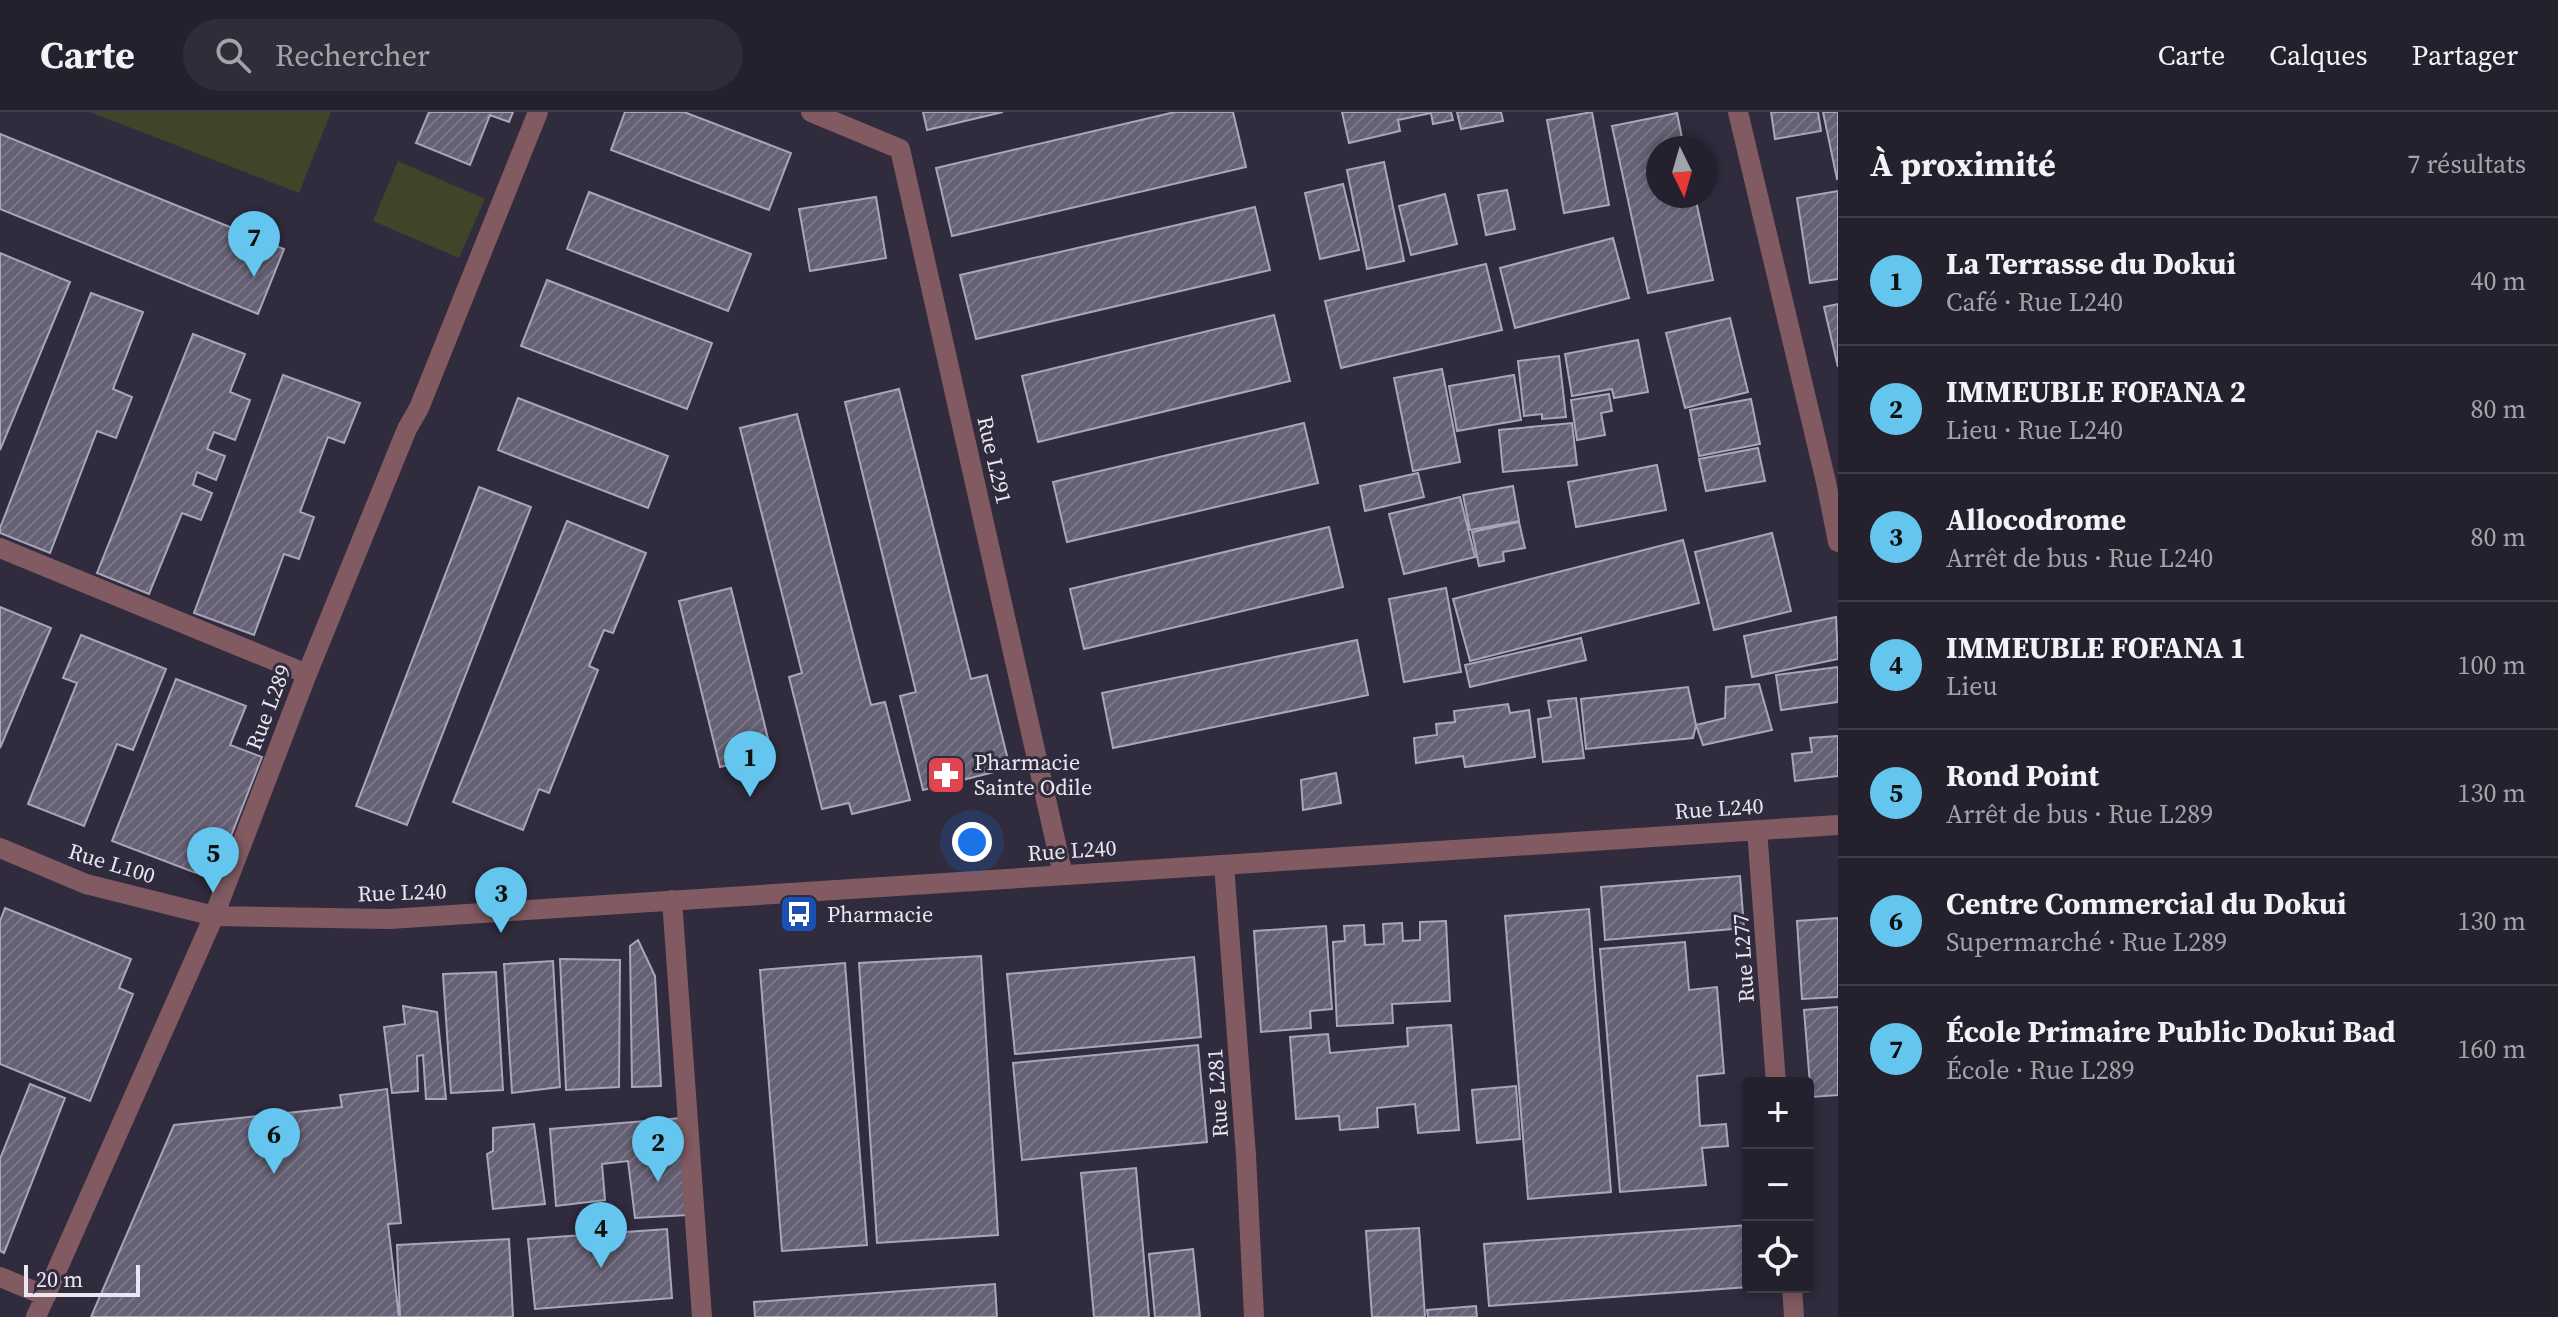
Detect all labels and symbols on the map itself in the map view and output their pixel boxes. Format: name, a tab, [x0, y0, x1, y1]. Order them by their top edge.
north arrow	[1646, 136, 1718, 208]
pin: 7	[228, 211, 280, 277]
street label: Rue L291	[970, 413, 1020, 507]
street label: Rue L289	[238, 660, 298, 754]
pin: 1	[724, 731, 776, 797]
place label: Pharmacie Sainte Odile	[974, 747, 1092, 802]
pharmacy icon: Pharmacie Sainte Odile	[925, 754, 967, 796]
street label: Rue L240	[1673, 790, 1765, 826]
your location	[952, 822, 992, 862]
pin: 5	[187, 827, 239, 893]
street label: Rue L240	[1026, 832, 1118, 868]
street label: Rue L100	[65, 836, 159, 890]
pin: 3	[475, 867, 527, 933]
street label: Rue L240	[357, 875, 447, 909]
bus stop icon: Pharmacie	[778, 893, 820, 935]
place label: Pharmacie	[827, 899, 933, 929]
street label: Rue L277	[1725, 912, 1761, 1004]
street label: Rue L281	[1199, 1047, 1235, 1139]
pin: 6	[248, 1108, 300, 1174]
pin: 2	[632, 1116, 684, 1182]
pin: 4	[575, 1202, 627, 1268]
scale bar	[24, 1261, 140, 1297]

